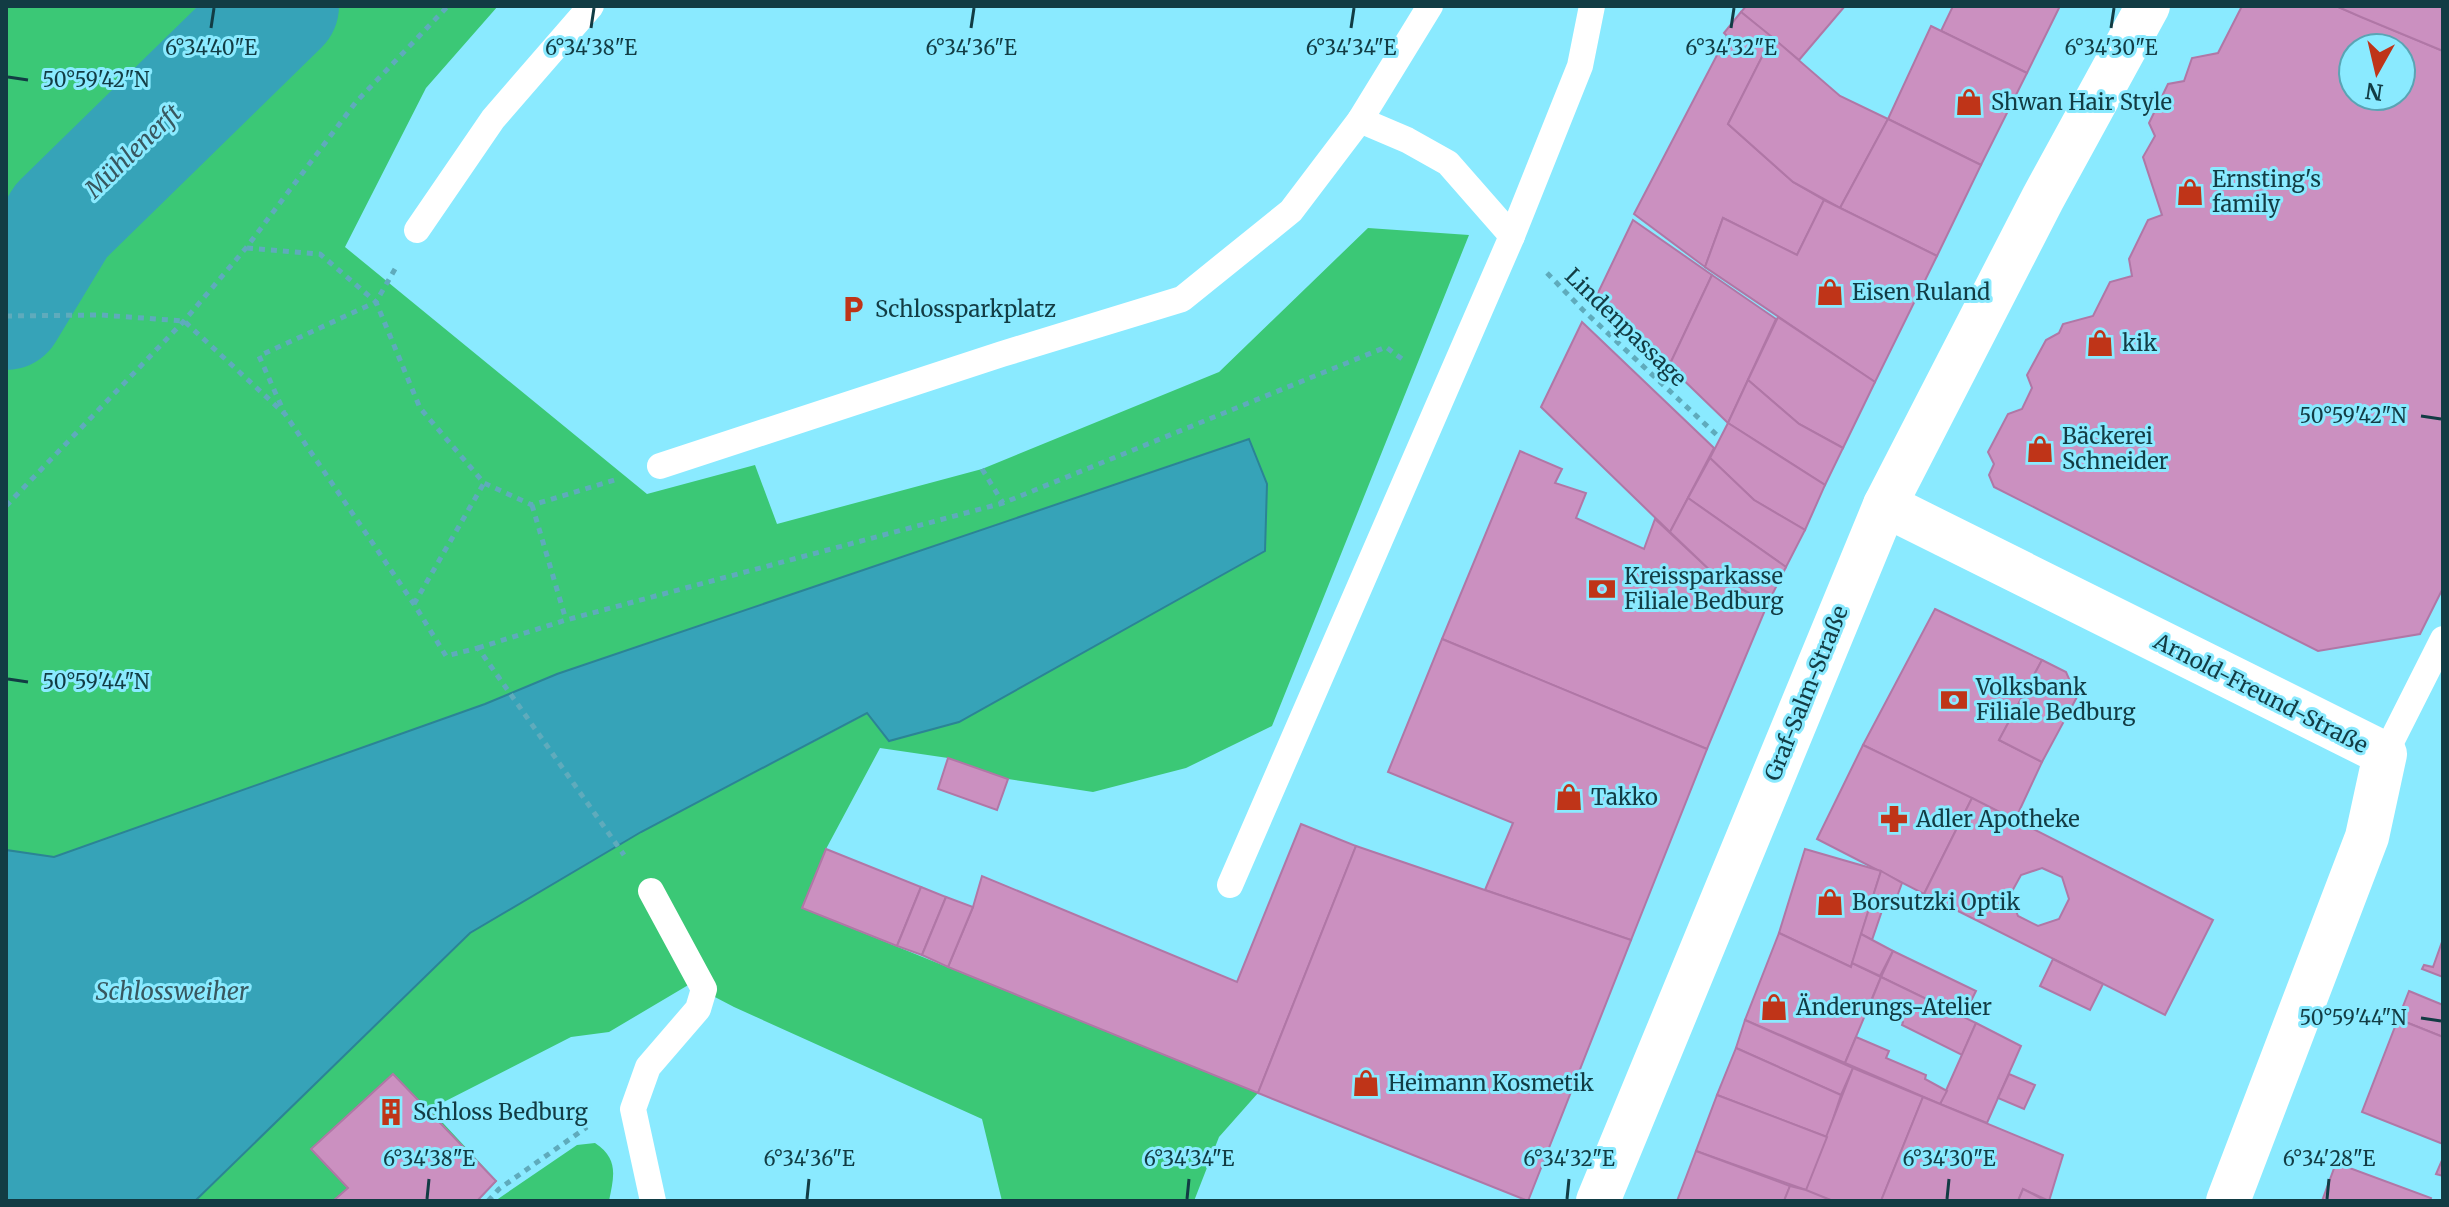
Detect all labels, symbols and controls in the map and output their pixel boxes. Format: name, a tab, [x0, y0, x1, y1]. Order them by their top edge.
north arrow	[2337, 32, 2417, 112]
text: 6°34'40"E	[165, 35, 257, 60]
text: 6°34'38"E	[545, 35, 637, 60]
text: 6°34'36"E	[925, 35, 1017, 60]
text: 6°34'34"E	[1306, 35, 1397, 60]
text: 6°34'32"E	[1685, 35, 1777, 60]
text: 6°34'30"E	[2064, 35, 2158, 60]
text: 50°59'42"N	[42, 67, 150, 92]
text: N	[2363, 77, 2385, 107]
shop icon: Shwan Hair Style	[1954, 87, 1984, 117]
place label: Shwan Hair Style	[1991, 88, 2172, 116]
water label: Mühlenerft	[78, 97, 188, 205]
place label: Ernsting's family	[2212, 165, 2321, 218]
shop icon: Ernsting's family	[2175, 177, 2205, 207]
street label: Lindenpassage	[1559, 262, 1693, 392]
shop icon: Eisen Ruland	[1815, 277, 1845, 307]
place label: Eisen Ruland	[1852, 278, 1990, 306]
parking icon: Schlossparkplatz	[838, 294, 868, 324]
place label: Schlossparkplatz	[875, 295, 1056, 323]
shop icon: kik	[2085, 328, 2115, 358]
place label: kik	[2122, 329, 2157, 357]
text: 50°59'42"N	[2299, 403, 2407, 428]
place label: Bäckerei Schneider	[2062, 422, 2169, 475]
shop icon: Bäckerei Schneider	[2025, 434, 2055, 464]
place label: Kreissparkasse Filiale Bedburg	[1624, 562, 1784, 615]
bank icon: Kreissparkasse Filiale Bedburg	[1587, 574, 1617, 604]
street label: Graf-Salm-Straße	[1758, 601, 1854, 785]
street label: Arnold-Freund-Straße	[2148, 626, 2373, 759]
text: 50°59'44"N	[42, 669, 150, 694]
place label: Volksbank Filiale Bedburg	[1975, 673, 2136, 726]
bank icon: Volksbank Filiale Bedburg	[1939, 685, 1969, 715]
shop icon: Takko	[1554, 782, 1584, 812]
place label: Takko	[1591, 783, 1658, 811]
pharmacy icon: Adler Apotheke	[1879, 804, 1909, 834]
place label: Adler Apotheke	[1915, 805, 2080, 833]
shop icon: Borsutzki Optik	[1815, 887, 1845, 917]
place label: Borsutzki Optik	[1852, 888, 2020, 916]
water label: Schlossweiher	[96, 976, 250, 1007]
shop icon: Änderungs-Atelier	[1759, 992, 1789, 1022]
place label: Änderungs-Atelier	[1795, 993, 1992, 1021]
text: 50°59'44"N	[2299, 1005, 2407, 1030]
shop icon: Heimann Kosmetik	[1351, 1068, 1381, 1098]
place label: Heimann Kosmetik	[1388, 1069, 1594, 1097]
building icon: Schloss Bedburg	[376, 1097, 406, 1127]
place label: Schloss Bedburg	[413, 1098, 588, 1126]
text: 6°34'38"E	[383, 1146, 475, 1171]
text: 6°34'36"E	[763, 1146, 855, 1171]
text: 6°34'34"E	[1144, 1146, 1235, 1171]
text: 6°34'32"E	[1523, 1146, 1615, 1171]
text: 6°34'30"E	[1902, 1146, 1996, 1171]
text: 6°34'28"E	[2283, 1146, 2376, 1171]

